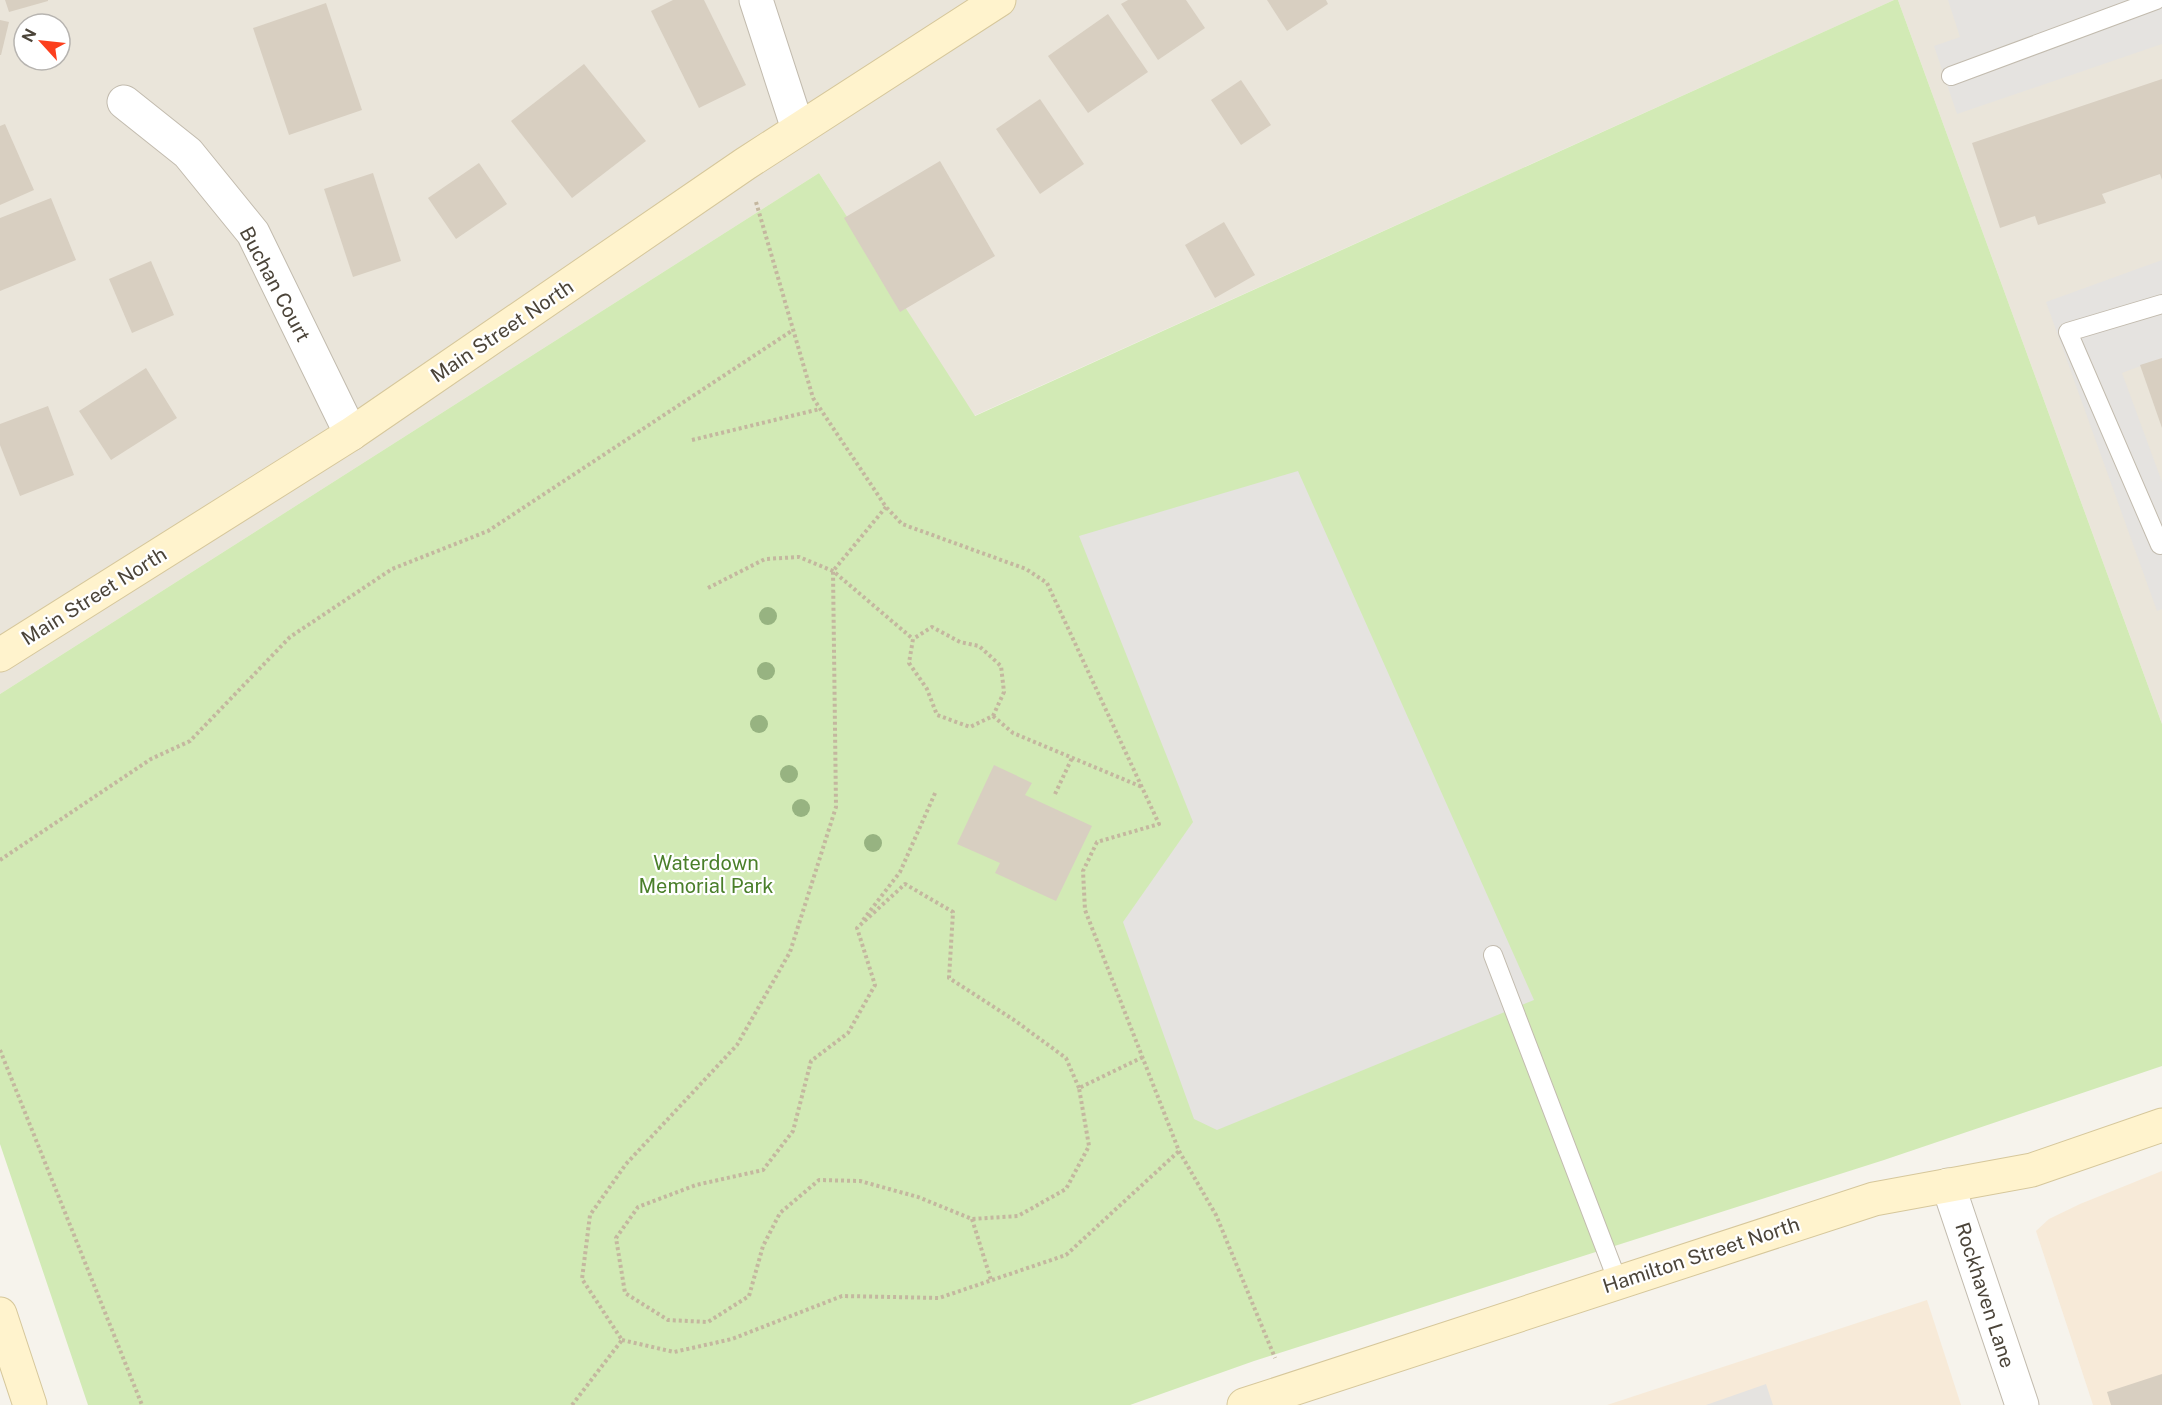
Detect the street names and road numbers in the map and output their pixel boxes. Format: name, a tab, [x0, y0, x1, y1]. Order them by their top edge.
street label: Buchan Court	[235, 222, 315, 346]
street label: Main Street North	[426, 274, 578, 388]
street label: Main Street North	[17, 542, 171, 650]
street label: Hamilton Street North	[1600, 1212, 1802, 1298]
street label: Rockhaven Lane	[1950, 1219, 2020, 1371]

